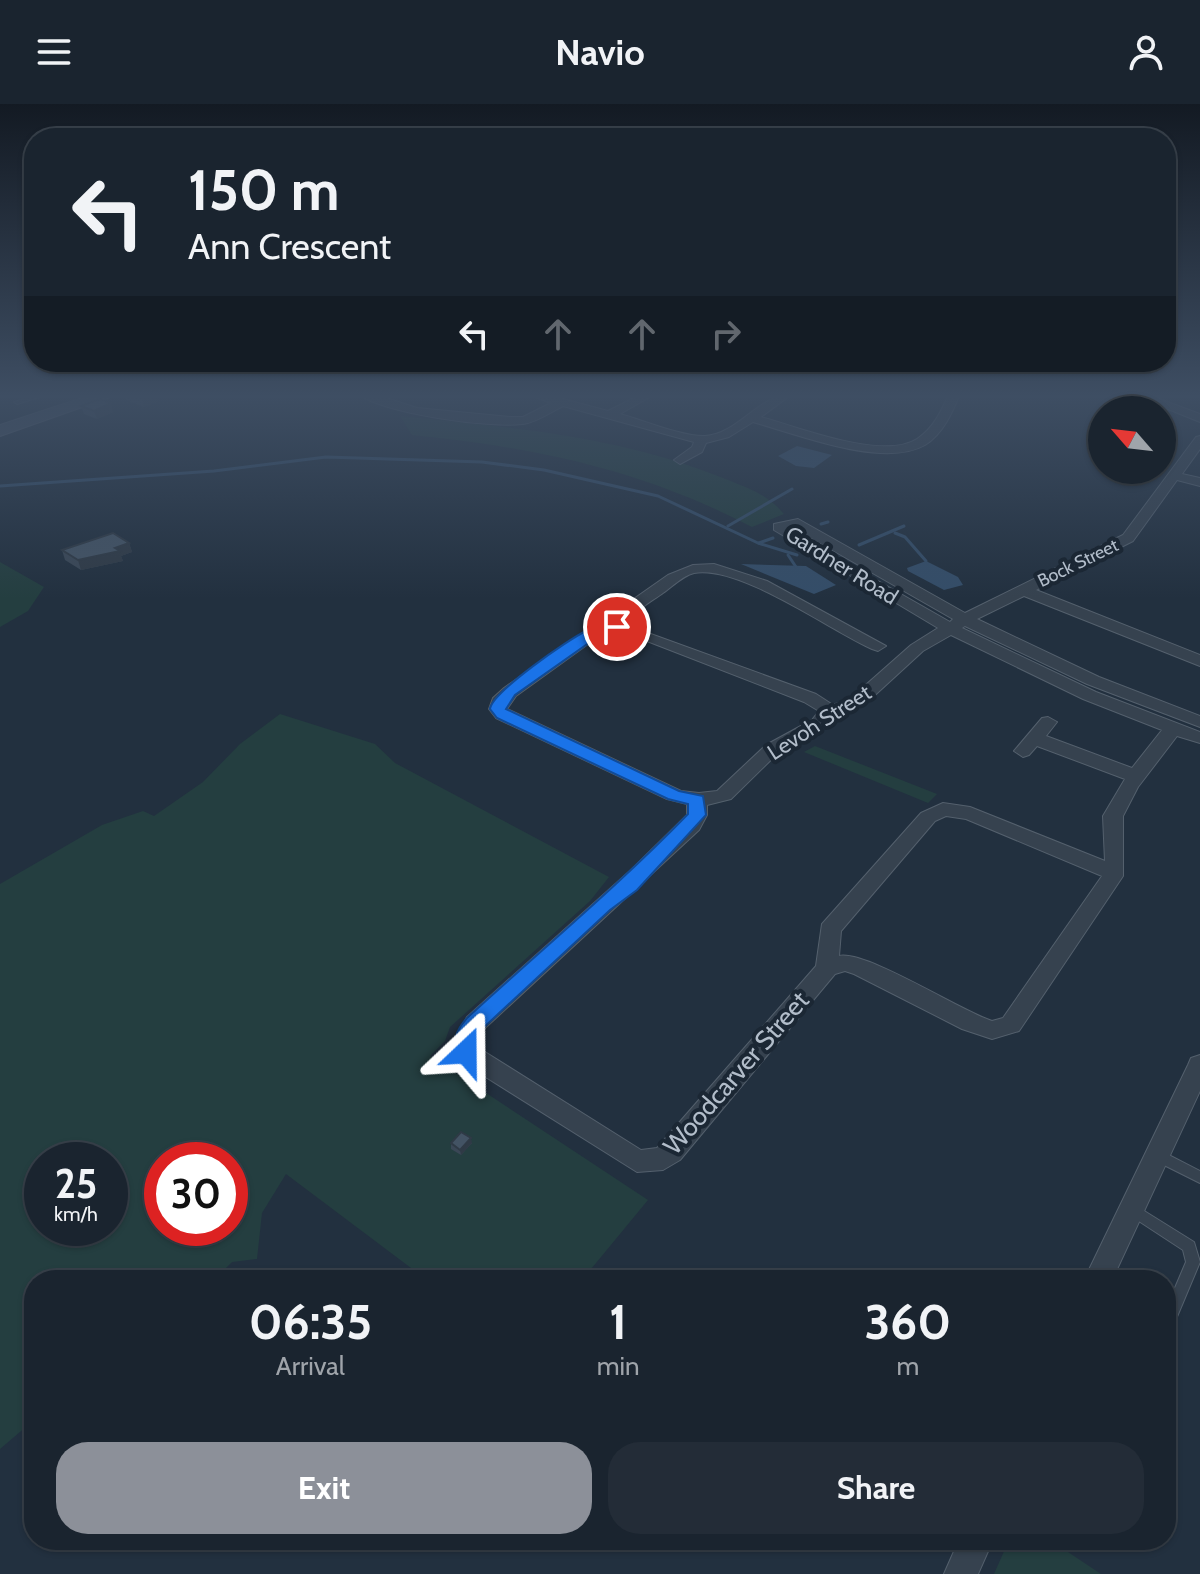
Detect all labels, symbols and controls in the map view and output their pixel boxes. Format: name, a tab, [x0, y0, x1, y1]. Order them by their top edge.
icon: menu	[32, 30, 76, 74]
text: Navio	[555, 30, 645, 74]
icon: person	[1124, 30, 1168, 74]
text: 150 m	[188, 156, 340, 224]
icon: left	[56, 160, 160, 264]
text: Ann Crescent	[188, 224, 391, 268]
icon: left	[452, 312, 496, 356]
icon: ahead	[536, 312, 580, 356]
icon: ahead	[620, 312, 664, 356]
icon: right	[704, 312, 748, 356]
north arrow	[1088, 396, 1176, 484]
map controls	[1088, 396, 1176, 484]
street label: Gardner Road	[781, 520, 903, 611]
street label: Bock Street	[1034, 534, 1122, 592]
pin	[583, 593, 651, 661]
icon: arrive	[595, 605, 639, 649]
street label: Levoh Street	[762, 679, 877, 766]
street label: Woodcarver Street	[656, 985, 816, 1161]
position arrow	[424, 1010, 508, 1094]
speed limit sign: 30	[144, 1142, 248, 1246]
text: 25	[55, 1159, 97, 1208]
text: km/h	[54, 1202, 98, 1226]
text: 06:35	[249, 1293, 372, 1351]
text: 1	[609, 1293, 627, 1351]
text: 360	[864, 1293, 951, 1351]
text: Arrival	[276, 1350, 345, 1382]
text: min	[597, 1350, 640, 1382]
text: m	[896, 1350, 919, 1382]
button: Exit	[56, 1442, 592, 1534]
button: Share	[608, 1442, 1144, 1534]

